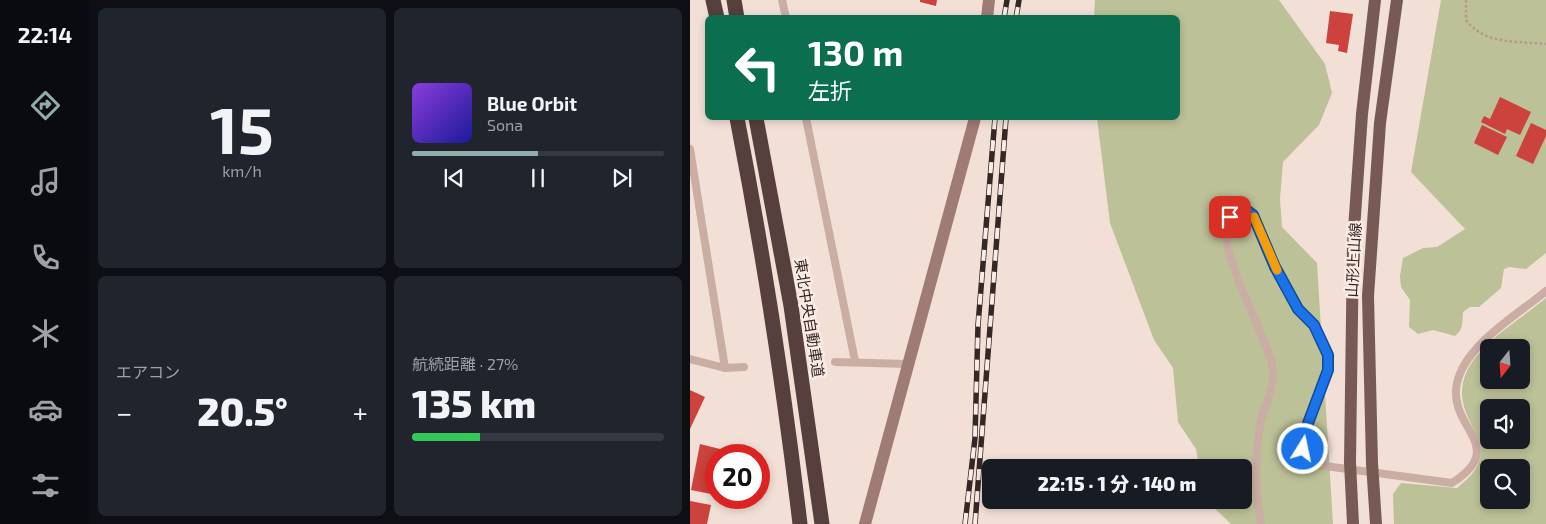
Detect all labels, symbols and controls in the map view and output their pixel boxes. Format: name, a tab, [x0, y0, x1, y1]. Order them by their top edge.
text: 22:14	[18, 21, 72, 47]
text: 130 m	[808, 31, 903, 73]
icon: left	[725, 35, 790, 100]
text: 左折	[808, 77, 852, 103]
icon: directions	[28, 88, 63, 123]
text: 15	[210, 89, 274, 167]
text: Blue Orbit	[487, 92, 577, 115]
text: Sona	[487, 115, 523, 134]
text: km/h	[222, 161, 262, 180]
icon: music	[28, 164, 63, 199]
icon: previous	[440, 164, 468, 192]
icon: pause	[524, 164, 552, 192]
icon: next	[608, 164, 636, 192]
pin	[1209, 196, 1251, 238]
icon: arrive	[1216, 203, 1244, 231]
street label: 山形上山線	[1342, 222, 1364, 298]
icon: phone	[28, 240, 63, 275]
street label: 東北中央自動車道	[792, 257, 828, 379]
icon: climate	[28, 316, 63, 351]
north arrow	[1480, 339, 1530, 389]
map controls	[1480, 339, 1530, 509]
text: 航続距離 · 27%	[412, 354, 518, 373]
text: エアコン	[116, 362, 180, 381]
text: 135 km	[412, 380, 536, 426]
text: 20.5°	[197, 388, 288, 434]
icon: car	[28, 392, 63, 427]
text: −	[116, 395, 132, 429]
text: +	[353, 395, 368, 429]
button: sound	[1480, 399, 1530, 449]
position arrow	[1276, 422, 1328, 474]
speed limit sign: 20	[705, 444, 770, 509]
button: search	[1480, 459, 1530, 509]
icon: filters	[28, 468, 63, 503]
text: 22:15 · 1 分 · 140 m	[1038, 472, 1196, 495]

